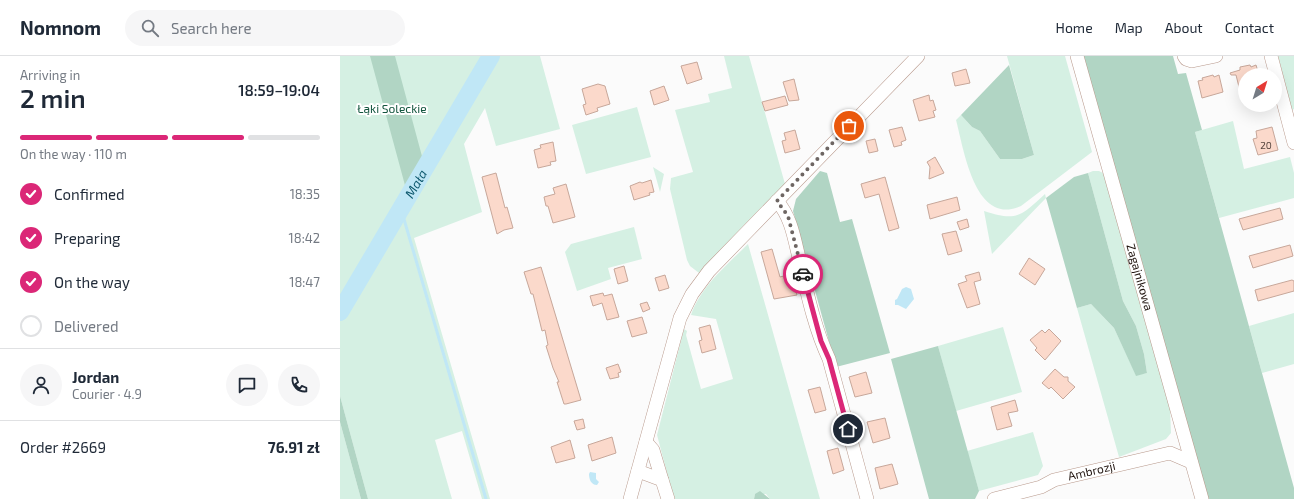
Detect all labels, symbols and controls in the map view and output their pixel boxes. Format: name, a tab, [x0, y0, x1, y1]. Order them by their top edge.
search box	[125, 10, 405, 46]
text: Nomnom	[20, 16, 101, 39]
icon: search	[139, 17, 161, 39]
text: Search here	[171, 19, 252, 37]
text: Home	[1056, 19, 1093, 36]
text: Map	[1115, 19, 1143, 36]
text: About	[1165, 19, 1203, 36]
text: Contact	[1225, 19, 1274, 36]
text: Arriving in	[20, 67, 80, 83]
north arrow	[1238, 68, 1282, 112]
map controls	[1238, 68, 1282, 112]
text: 18:59–19:04	[238, 81, 320, 99]
text: 2 min	[20, 82, 86, 113]
park label: Łąki Soleckie	[357, 101, 427, 115]
pin	[832, 109, 866, 143]
icon: bag	[838, 115, 860, 137]
house number: 20	[1260, 139, 1272, 151]
text: On the way · 110 m	[20, 146, 127, 162]
water label: Mała	[401, 167, 430, 201]
icon: check	[20, 183, 42, 205]
text: Confirmed	[54, 185, 125, 203]
text: 18:35	[290, 186, 320, 202]
icon: check	[20, 227, 42, 249]
text: Preparing	[54, 229, 120, 247]
text: 18:42	[289, 230, 320, 246]
street label: Zagajnikowa	[1124, 242, 1156, 312]
courier	[783, 254, 823, 294]
icon: car	[792, 263, 814, 285]
icon: check	[20, 271, 42, 293]
text: On the way	[54, 273, 130, 291]
text: 18:47	[289, 274, 320, 290]
text: Delivered	[54, 317, 119, 335]
button: person	[20, 364, 62, 406]
button: chat	[226, 364, 268, 406]
button: phone	[278, 364, 320, 406]
text: Jordan	[72, 368, 119, 386]
text: Courier · 4.9	[72, 386, 142, 402]
pin	[831, 412, 865, 446]
icon: home	[837, 418, 859, 440]
text: Order #2669	[20, 438, 106, 456]
text: 76.91 zł	[268, 438, 320, 456]
street label: Ambrozji	[1066, 458, 1117, 483]

